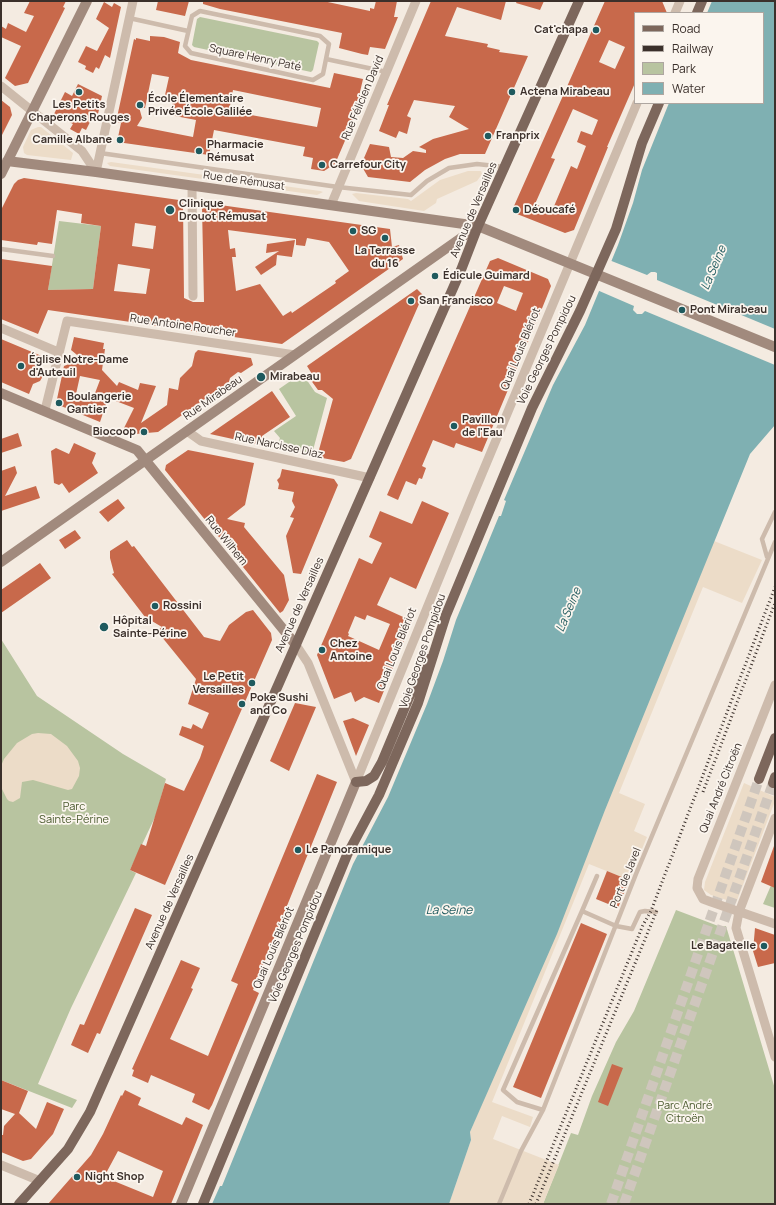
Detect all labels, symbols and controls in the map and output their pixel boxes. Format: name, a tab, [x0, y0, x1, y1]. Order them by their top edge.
legend	[634, 12, 764, 104]
text: Road	[672, 20, 700, 37]
place label: Cat'chapa	[534, 23, 588, 37]
marker: Cat'chapa	[591, 25, 601, 35]
text: Railway	[672, 40, 713, 57]
street label: Square Henry Paté	[208, 42, 302, 74]
street label: Rue Félicien David	[339, 54, 387, 142]
text: Park	[672, 60, 696, 77]
text: Water	[672, 80, 705, 97]
place label: Actena Mirabeau	[520, 85, 610, 99]
marker: Les Petits Chaperons Rouges	[74, 87, 84, 97]
marker: Actena Mirabeau	[507, 87, 517, 97]
place label: École Élementaire Privée École Galilée	[148, 92, 252, 118]
place label: Les Petits Chaperons Rouges	[28, 98, 130, 124]
marker: École Élementaire Privée École Galilée	[135, 100, 145, 110]
place label: Franprix	[496, 129, 540, 143]
marker: Franprix	[483, 131, 493, 141]
place label: Camille Albane	[33, 133, 112, 147]
marker: Camille Albane	[115, 135, 125, 145]
place label: Pharmacie Rémusat	[207, 138, 264, 164]
marker: Pharmacie Rémusat	[194, 146, 204, 156]
place label: Carrefour City	[330, 158, 406, 172]
marker: Carrefour City	[317, 160, 327, 170]
street label: Avenue de Versailles	[448, 160, 500, 260]
street label: Rue de Rémusat	[202, 169, 286, 193]
place label: Clinique Drouot Rémusat	[179, 197, 266, 223]
place label: Déoucafé	[524, 203, 575, 217]
marker: Clinique Drouot Rémusat	[164, 204, 176, 216]
marker: Déoucafé	[511, 205, 521, 215]
place label: SG	[361, 224, 376, 238]
marker: SG	[348, 226, 358, 236]
marker: La Terrasse du 16	[380, 233, 390, 243]
place label: La Terrasse du 16	[355, 244, 415, 270]
water label: La Seine	[698, 244, 730, 292]
place label: Édicule Guimard	[443, 269, 530, 283]
marker: Édicule Guimard	[430, 271, 440, 281]
street label: Voie Georges Pompidou	[515, 293, 579, 407]
place label: San Francisco	[419, 294, 493, 308]
marker: San Francisco	[406, 296, 416, 306]
place label: Pont Mirabeau	[690, 303, 767, 317]
marker: Pont Mirabeau	[677, 305, 687, 315]
street label: Quai Louis Blériot	[498, 306, 544, 392]
street label: Rue Antoine Roucher	[129, 312, 237, 340]
place label: Église Notre-Dame d'Auteuil	[29, 353, 129, 379]
marker: Église Notre-Dame d'Auteuil	[16, 361, 26, 371]
place label: Mirabeau	[270, 370, 320, 384]
marker: Mirabeau	[255, 371, 267, 383]
street label: Rue Mirabeau	[181, 373, 245, 423]
place label: Boulangerie Gantier	[67, 390, 131, 416]
marker: Boulangerie Gantier	[54, 398, 64, 408]
place label: Pavillon de l'Eau	[462, 413, 504, 439]
marker: Pavillon de l'Eau	[449, 421, 459, 431]
place label: Biocoop	[93, 425, 136, 439]
marker: Biocoop	[139, 427, 149, 437]
street label: Rue Narcisse Diaz	[234, 430, 324, 462]
street label: Rue Wilhem	[202, 514, 250, 568]
street label: Avenue de Versailles	[273, 555, 327, 655]
water label: La Seine	[553, 586, 585, 634]
street label: Voie Georges Pompidou	[397, 592, 449, 710]
place label: Rossini	[163, 599, 202, 613]
marker: Rossini	[150, 601, 160, 611]
street label: Quai Louis Blériot	[374, 606, 420, 692]
place label: Hôpital Sainte-Périne	[113, 614, 187, 640]
marker: Hôpital Sainte-Périne	[98, 621, 110, 633]
place label: Chez Antoine	[330, 637, 372, 663]
marker: Chez Antoine	[317, 645, 327, 655]
place label: Le Petit Versailles	[193, 670, 244, 696]
marker: Le Petit Versailles	[247, 678, 257, 688]
place label: Poke Sushi and Co	[250, 691, 308, 717]
marker: Poke Sushi and Co	[237, 699, 247, 709]
street label: Quai André Citroën	[697, 741, 745, 835]
park label: Parc Sainte-Périne	[39, 800, 109, 826]
place label: Le Panoramique	[306, 843, 391, 857]
marker: Le Panoramique	[293, 845, 303, 855]
street label: Port de Javel	[608, 846, 644, 910]
street label: Avenue de Versailles	[143, 852, 197, 952]
street label: Voie Georges Pompidou	[266, 889, 326, 1005]
water label: La Seine	[426, 904, 472, 918]
street label: Quai Louis Blériot	[251, 905, 297, 991]
place label: Le Bagatelle	[691, 939, 756, 953]
marker: Le Bagatelle	[759, 941, 769, 951]
park label: Parc André Citroën	[657, 1099, 713, 1125]
place label: Night Shop	[85, 1170, 144, 1184]
marker: Night Shop	[72, 1172, 82, 1182]

